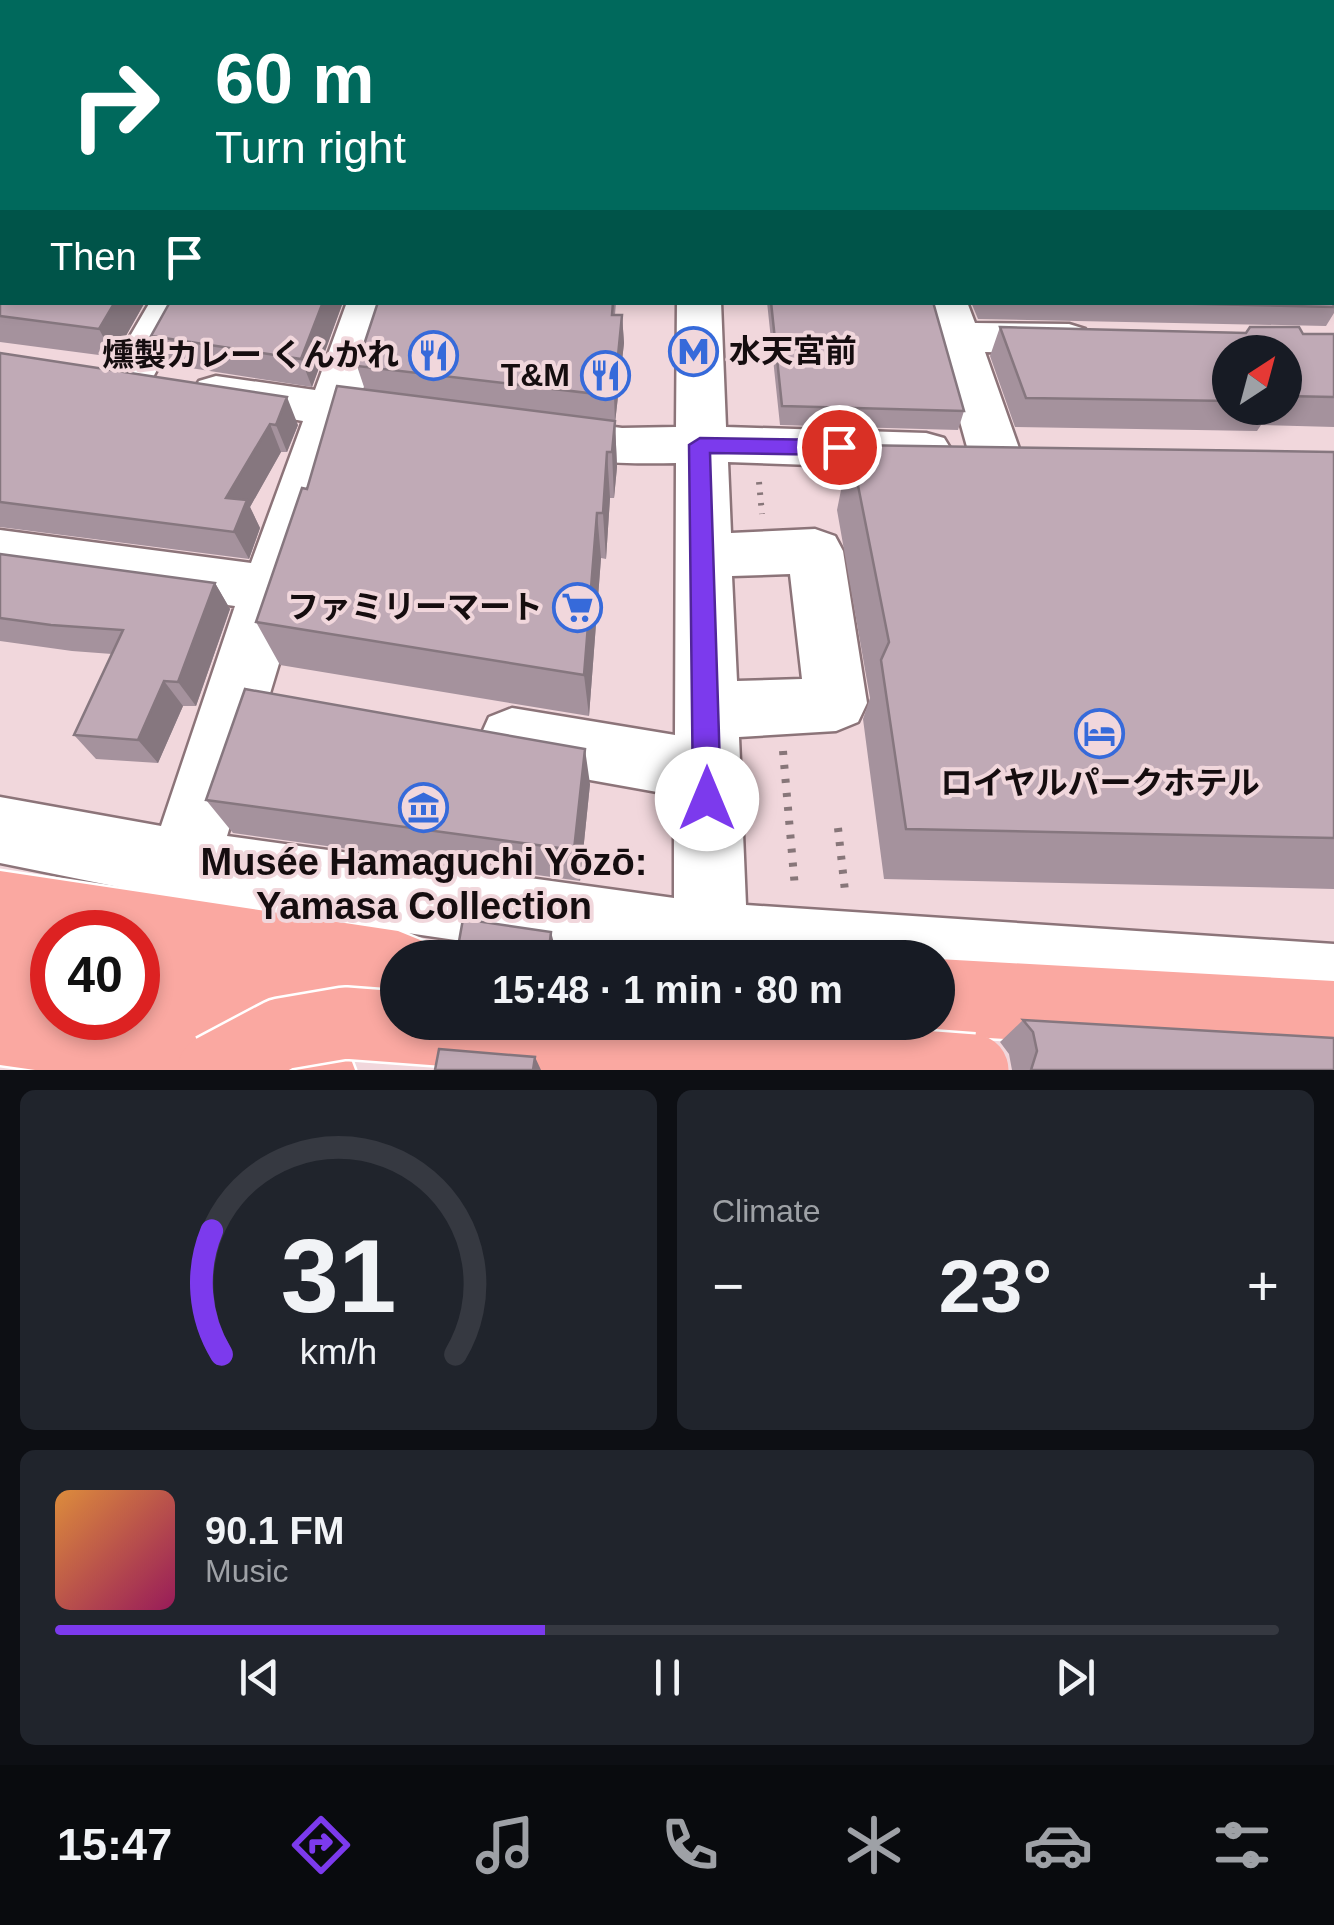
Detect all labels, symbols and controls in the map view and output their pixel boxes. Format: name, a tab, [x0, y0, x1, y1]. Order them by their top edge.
icon: right	[50, 40, 180, 170]
text: 60 m	[215, 40, 375, 118]
text: Turn right	[215, 122, 406, 173]
icon: arrive	[157, 230, 212, 285]
text: Then	[50, 236, 137, 278]
metro station icon: 水天宮前	[668, 325, 720, 377]
restaurant icon: 燻製カレー くんかれ	[408, 329, 460, 381]
place label: 水天宮前	[729, 333, 857, 369]
north arrow	[1212, 335, 1302, 425]
map controls	[1212, 335, 1302, 425]
place label: 燻製カレー くんかれ	[102, 337, 399, 373]
restaurant icon: T&M	[579, 349, 631, 401]
place label: T&M	[501, 357, 570, 393]
pin	[797, 405, 882, 490]
icon: arrive	[812, 420, 867, 475]
supermarket icon: ファミリーマート	[552, 581, 604, 633]
place label: ファミリーマート	[287, 589, 543, 625]
hotel icon: ロイヤルパークホテル	[1074, 707, 1126, 759]
position arrow	[655, 747, 759, 851]
place label: ロイヤルパークホテル	[940, 765, 1260, 801]
museum icon: Musée Hamaguchi Yōzō: Yamasa Collection	[398, 782, 450, 834]
place label: Musée Hamaguchi Yōzō: Yamasa Collection	[201, 841, 647, 927]
speed limit sign: 40	[30, 910, 160, 1040]
text: 15:48 · 1 min · 80 m	[492, 969, 843, 1011]
text: Climate	[712, 1193, 820, 1229]
text: 31	[281, 1218, 396, 1334]
text: 23°	[939, 1244, 1052, 1328]
text: −	[712, 1255, 744, 1317]
text: +	[1247, 1255, 1279, 1317]
text: km/h	[300, 1332, 377, 1372]
text: 90.1 FM	[205, 1510, 344, 1552]
text: Music	[205, 1553, 289, 1589]
icon: previous	[232, 1650, 287, 1705]
icon: pause	[640, 1650, 695, 1705]
icon: next	[1048, 1650, 1103, 1705]
icon: directions	[286, 1810, 356, 1880]
icon: music	[470, 1810, 540, 1880]
icon: phone	[655, 1810, 725, 1880]
icon: climate	[839, 1810, 909, 1880]
icon: car	[1023, 1810, 1093, 1880]
icon: filters	[1207, 1810, 1277, 1880]
text: 15:47	[57, 1819, 172, 1870]

